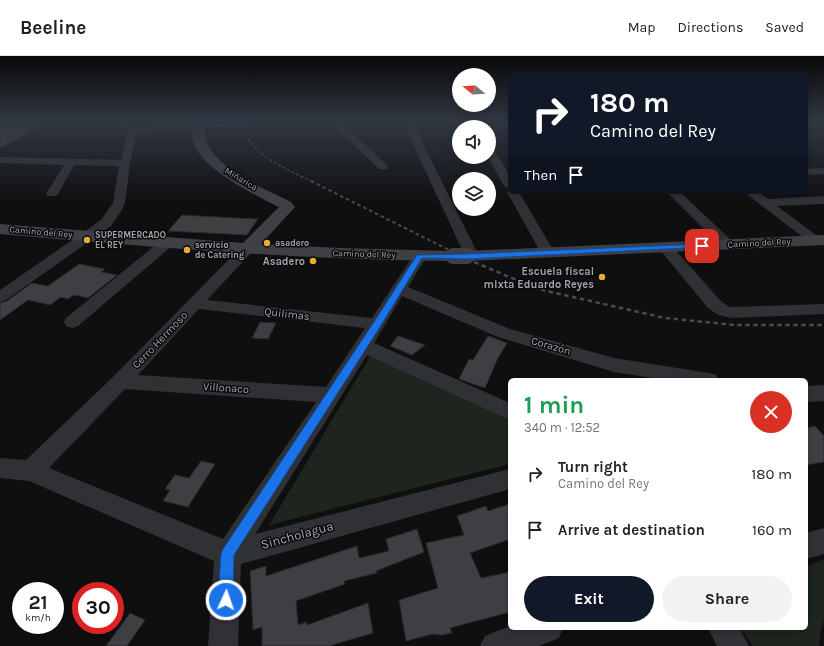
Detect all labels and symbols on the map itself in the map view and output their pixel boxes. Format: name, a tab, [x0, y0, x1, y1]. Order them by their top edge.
north arrow	[452, 68, 496, 112]
street label: Miñarica	[223, 165, 259, 193]
street label: Camino del Rey	[9, 224, 74, 240]
pin	[685, 229, 719, 263]
place label: SUPERMERCADO EL REY	[95, 230, 166, 250]
marker: SUPERMERCADO EL REY	[82, 235, 92, 245]
street label: Camino del Rey	[727, 236, 792, 250]
marker: asadero	[262, 238, 272, 248]
place label: asadero	[275, 238, 309, 248]
place label: servicio de Catering	[195, 240, 245, 260]
marker: servicio de Catering	[182, 245, 192, 255]
street label: Camino del Rey	[332, 248, 396, 260]
place label: Asadero	[263, 255, 305, 268]
marker: Asadero	[308, 256, 318, 266]
place label: Escuela fiscal mixta Eduardo Reyes	[484, 265, 594, 291]
marker: Escuela fiscal mixta Eduardo Reyes	[597, 272, 607, 282]
street label: Quilimas	[264, 305, 311, 323]
street label: Cerro Hermoso	[130, 309, 190, 371]
street label: Corazón	[530, 334, 572, 358]
street label: Villonaco	[203, 380, 249, 396]
street label: Sincholagua	[259, 518, 335, 552]
position arrow	[205, 579, 247, 621]
speed limit sign: 30	[72, 582, 124, 634]

